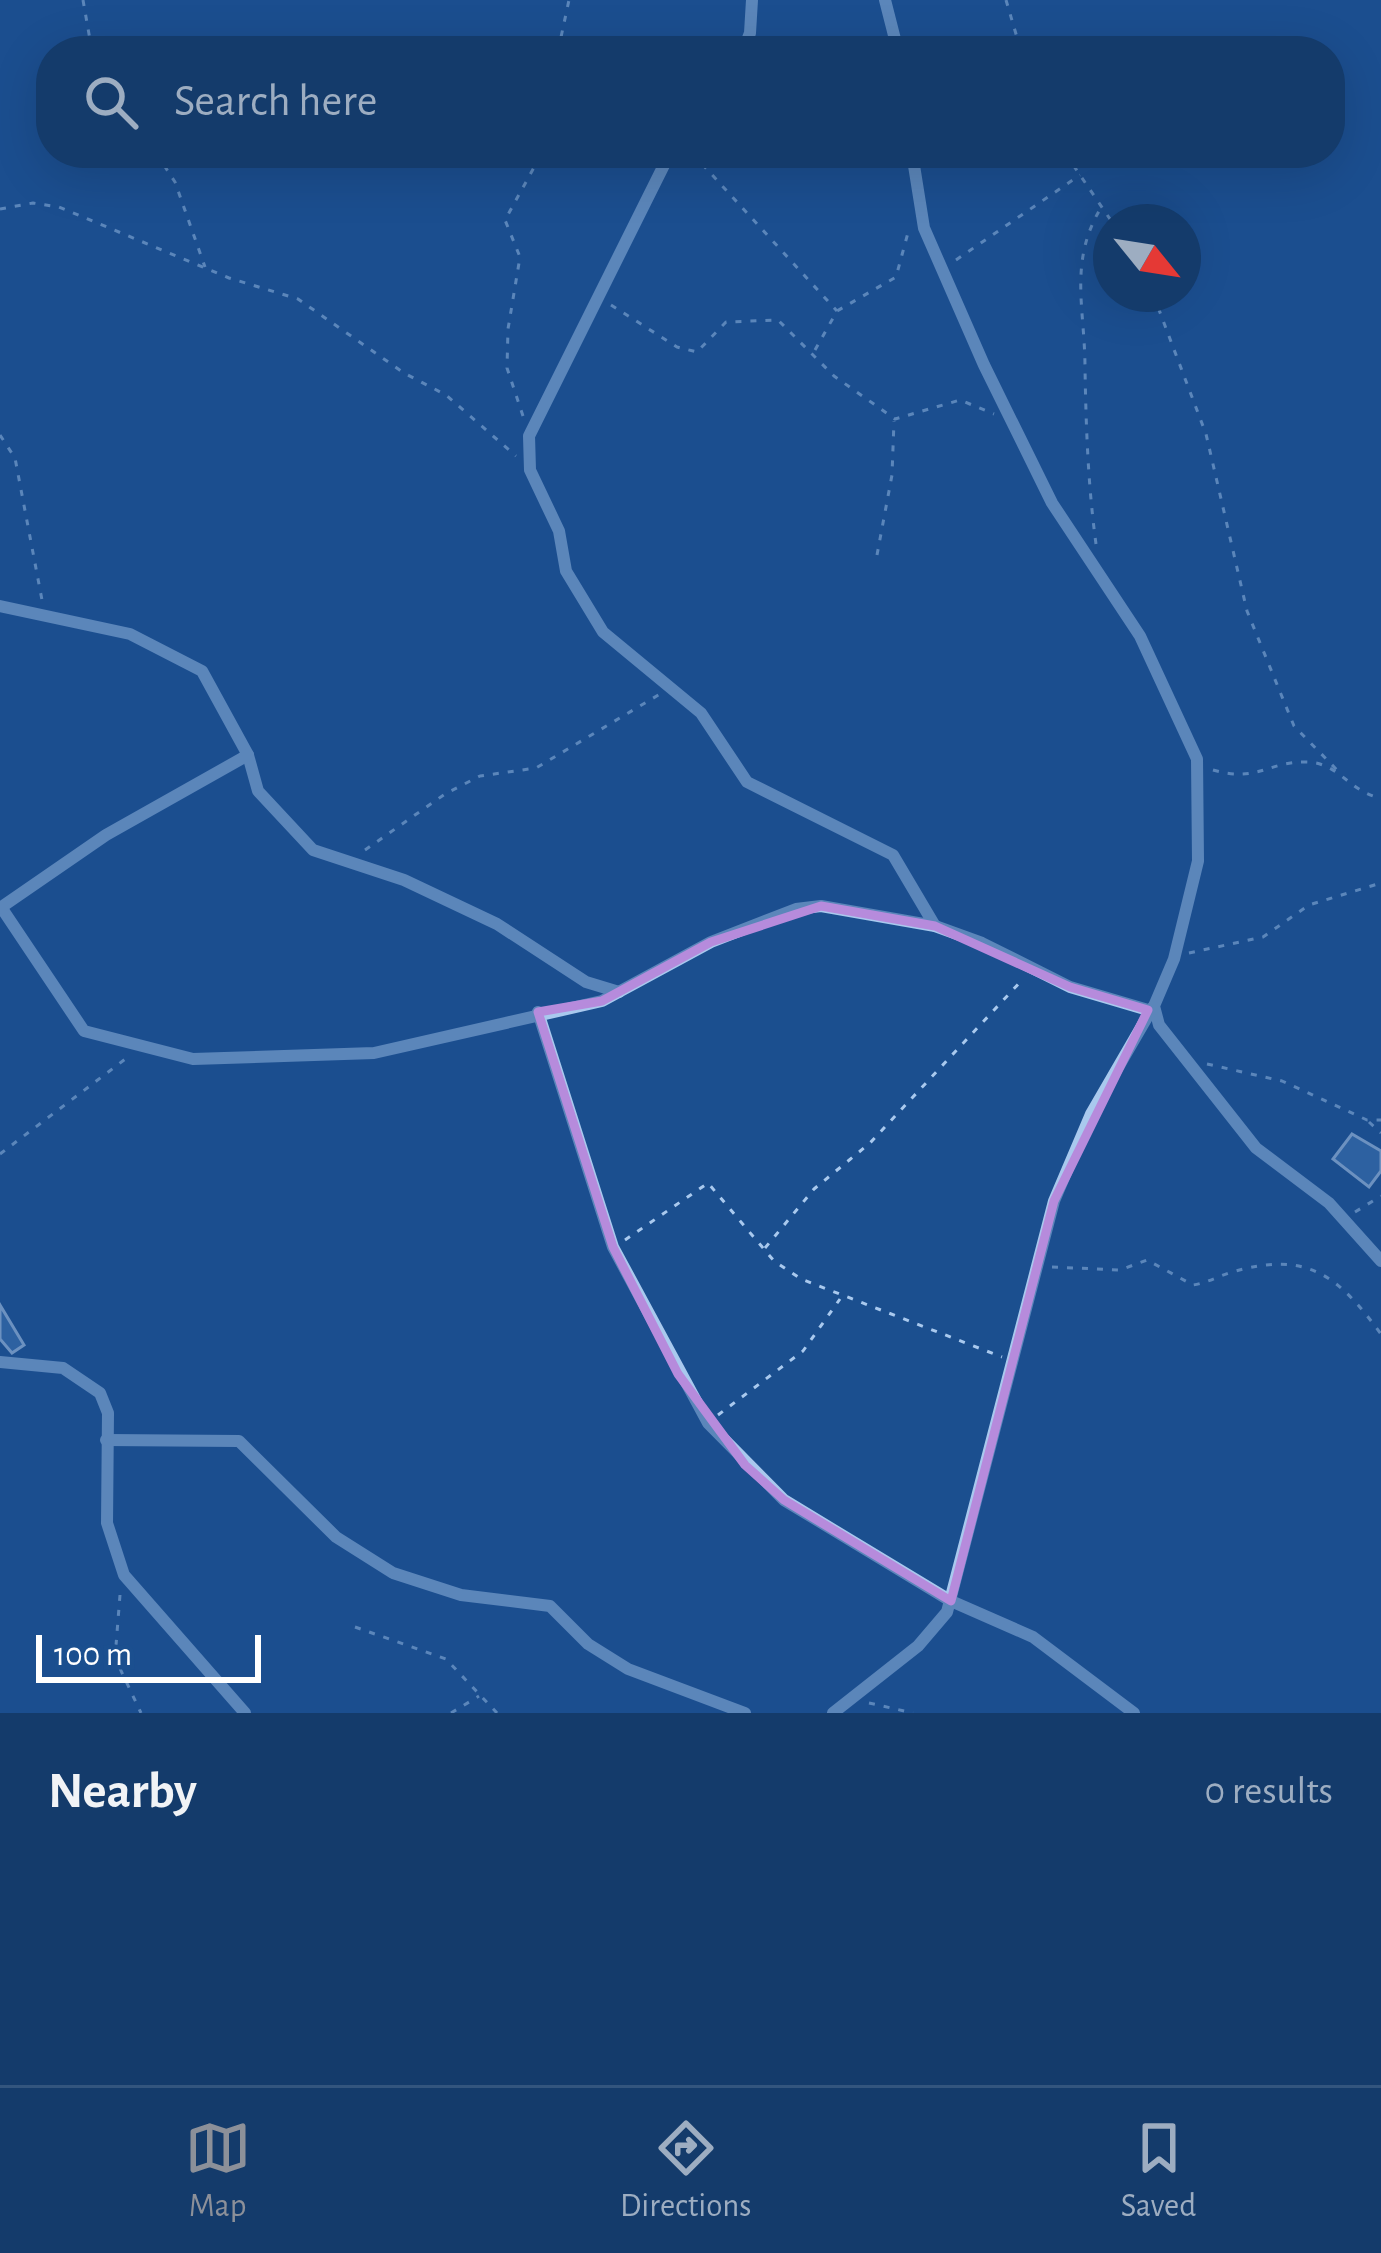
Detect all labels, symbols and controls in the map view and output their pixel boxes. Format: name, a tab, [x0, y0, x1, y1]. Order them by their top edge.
search box	[36, 36, 1345, 168]
icon: search	[78, 69, 144, 135]
text: Search here	[174, 79, 377, 124]
north arrow	[1093, 204, 1201, 312]
scale bar	[36, 1629, 261, 1682]
text: 100 m	[54, 1639, 132, 1672]
text: Nearby	[48, 1766, 197, 1817]
text: 0 results	[1205, 1772, 1333, 1811]
tab: Map	[185, 2115, 251, 2227]
tab: Directions	[620, 2115, 751, 2227]
tab: Saved	[1121, 2115, 1196, 2227]

